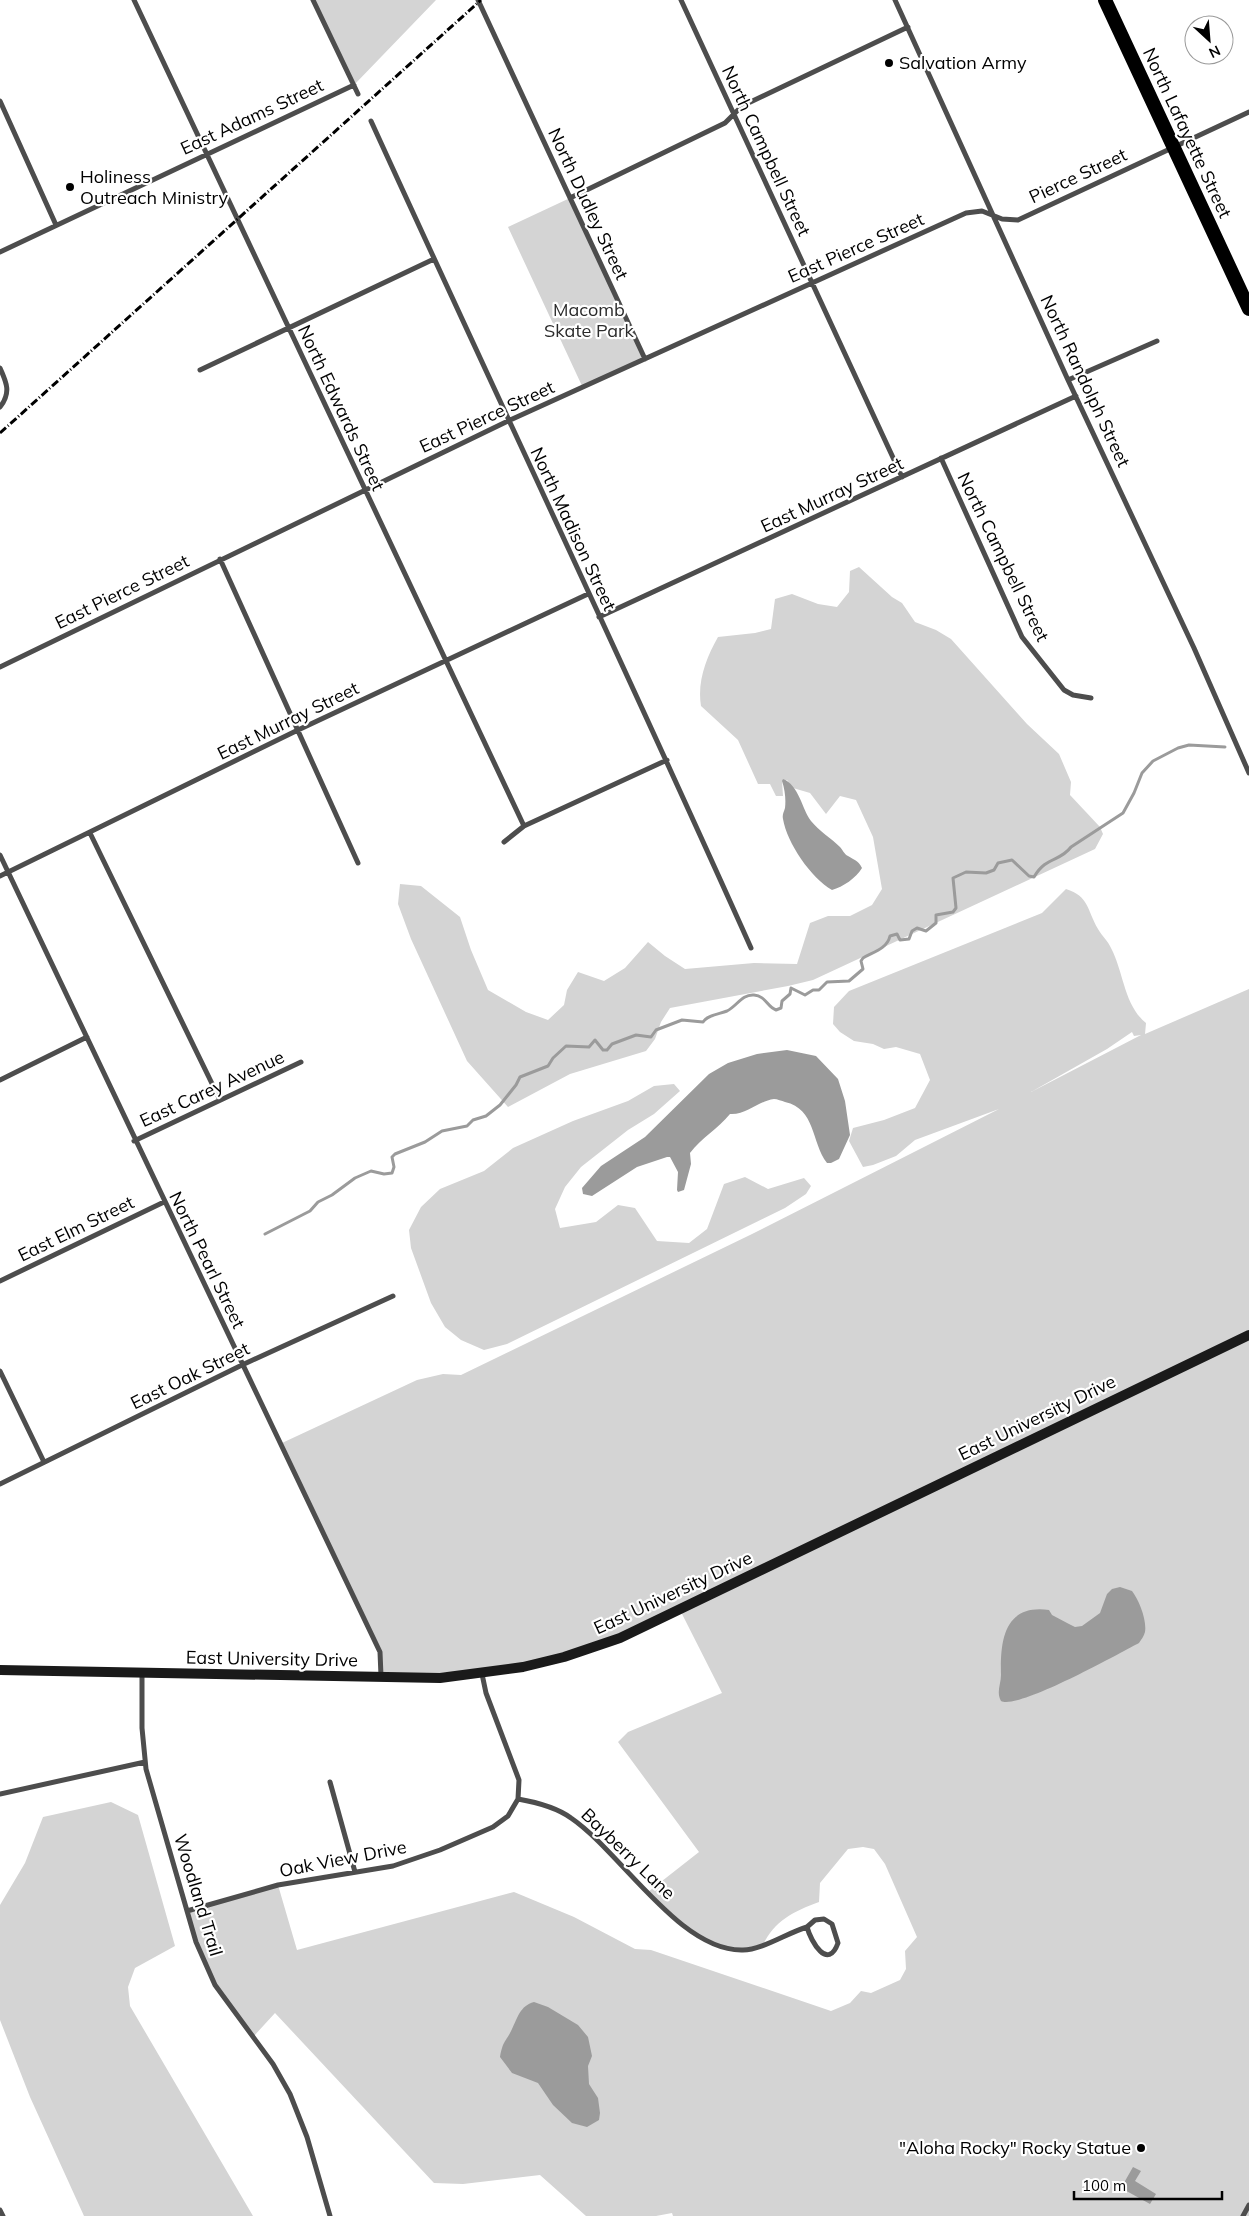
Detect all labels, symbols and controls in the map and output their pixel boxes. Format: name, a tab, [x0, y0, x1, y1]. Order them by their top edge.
north arrow	[1184, 15, 1234, 65]
street label: North Lafayette Street	[1138, 44, 1236, 222]
place label: Salvation Army	[899, 51, 1027, 74]
marker: Salvation Army	[883, 57, 895, 69]
street label: North Campbell Street	[717, 62, 816, 240]
street label: East Adams Street	[177, 73, 327, 160]
street label: North Dudley Street	[543, 124, 634, 283]
street label: Pierce Street	[1025, 143, 1130, 208]
place label: Holiness Outreach Ministry	[80, 165, 229, 209]
marker: Holiness Outreach Ministry	[64, 181, 76, 193]
street label: East Pierce Street	[784, 207, 927, 288]
street label: North Randolph Street	[1035, 291, 1135, 470]
park label: Macomb Skate Park	[544, 298, 635, 342]
street label: North Edwards Street	[293, 321, 390, 494]
street label: East Pierce Street	[416, 375, 558, 458]
street label: North Madison Street	[525, 443, 621, 614]
street label: East Murray Street	[757, 451, 907, 538]
street label: North Campbell Street	[952, 468, 1054, 645]
street label: East Pierce Street	[51, 549, 193, 634]
street label: East Murray Street	[213, 676, 362, 765]
street label: East Carey Avenue	[136, 1045, 288, 1132]
street label: North Pearl Street	[164, 1188, 251, 1332]
street label: East Elm Street	[14, 1191, 138, 1267]
street label: East Oak Street	[127, 1337, 253, 1414]
street label: East University Drive	[954, 1369, 1119, 1466]
street label: East University Drive	[590, 1546, 756, 1639]
street label: East University Drive	[186, 1646, 358, 1672]
street label: Bayberry Lane	[577, 1803, 680, 1904]
street label: Woodland Trail	[169, 1831, 228, 1959]
street label: Oak View Drive	[277, 1835, 408, 1882]
place label: "Aloha Rocky" Rocky Statue	[899, 2136, 1131, 2159]
marker: "Aloha Rocky" Rocky Statue	[1135, 2142, 1147, 2154]
scale bar	[1074, 2168, 1222, 2200]
text: 100 m	[1082, 2176, 1126, 2195]

